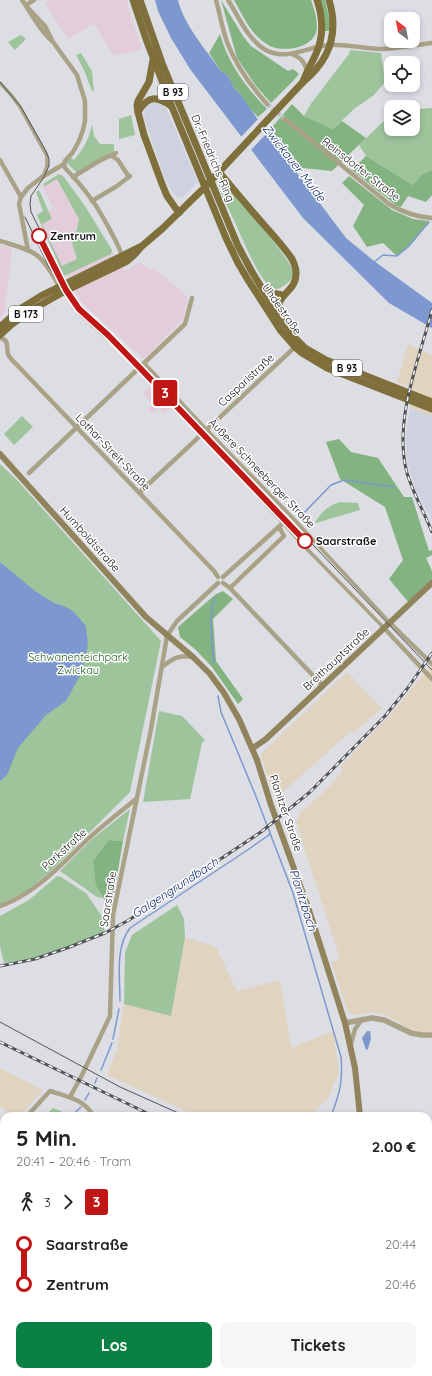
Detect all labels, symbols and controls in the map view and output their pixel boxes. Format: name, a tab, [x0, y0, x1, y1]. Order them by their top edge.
north arrow	[384, 12, 420, 48]
map controls	[384, 12, 420, 136]
button: locate	[384, 56, 420, 92]
road number: B 93	[158, 84, 188, 100]
button: layers	[384, 100, 420, 136]
street label: Dr.-Friedrichs-Ring	[188, 112, 238, 204]
water label: Zwickauer Mulde	[260, 121, 330, 205]
street label: Reinsdorfer Straße	[319, 134, 403, 204]
marker: Zentrum	[31, 228, 47, 244]
place label: Zentrum	[50, 229, 96, 243]
street label: Uhdestraße	[259, 281, 305, 337]
road number: B 173	[9, 306, 43, 322]
street label: Casparistraße	[215, 351, 277, 409]
road number: B 93	[332, 360, 362, 376]
line badge: 3	[152, 380, 178, 406]
text: 3	[161, 384, 169, 402]
street label: Lothar-Streit-Straße	[73, 411, 153, 493]
street label: Äußere Schneeberger Straße	[206, 415, 318, 531]
street label: Humboldtstraße	[57, 503, 123, 575]
marker: Saarstraße	[297, 533, 313, 549]
place label: Saarstraße	[316, 534, 377, 548]
street label: Breithauptstraße	[300, 625, 372, 693]
park label: Schwanenteichpark Zwickau	[28, 650, 128, 677]
street label: Planitzer Straße	[266, 773, 306, 853]
street label: Parkstraße	[39, 825, 89, 873]
water label: Galgengrundbach	[129, 854, 221, 921]
water label: Planitzbach	[286, 867, 321, 933]
street label: Saarstraße	[97, 870, 119, 928]
text: 5 Min.	[16, 1124, 77, 1152]
text: 2.00 €	[372, 1137, 416, 1156]
text: 20:41 – 20:46 · Tram	[16, 1153, 131, 1169]
icon: walk	[16, 1191, 38, 1213]
icon: forward	[57, 1191, 79, 1213]
text: 3	[93, 1193, 100, 1211]
text: 3	[44, 1194, 51, 1210]
text: Saarstraße	[46, 1235, 128, 1254]
text: 20:44	[385, 1236, 416, 1252]
text: Zentrum	[46, 1275, 109, 1294]
text: 20:46	[385, 1276, 416, 1292]
button: Los	[16, 1322, 212, 1368]
button: Tickets	[220, 1322, 416, 1368]

